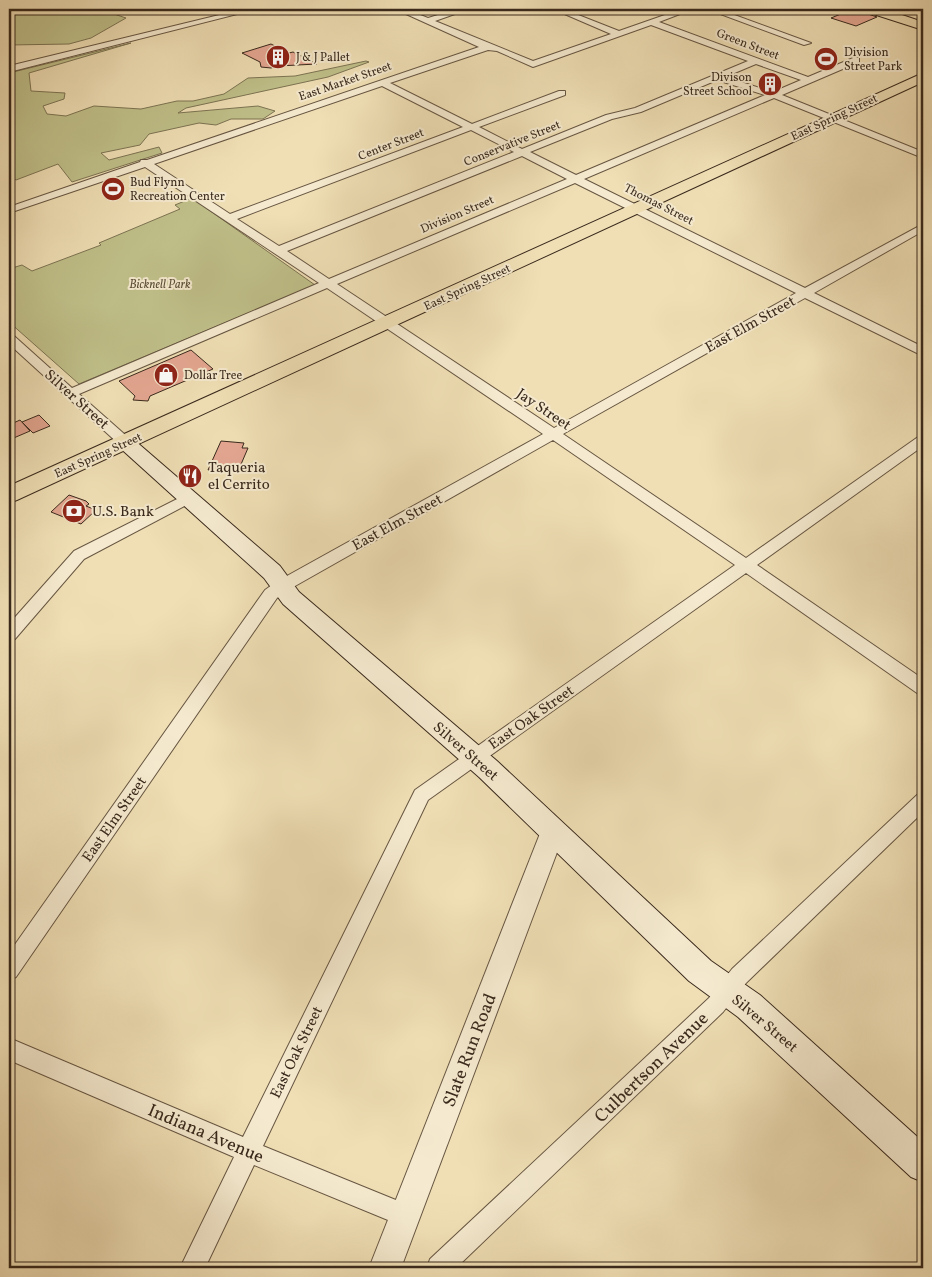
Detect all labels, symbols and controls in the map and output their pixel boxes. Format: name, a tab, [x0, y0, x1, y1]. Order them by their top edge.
street label: Green Street	[714, 26, 781, 64]
building icon: J & J Pallet	[265, 44, 291, 70]
place label: Division Street Park	[844, 45, 903, 75]
sports icon: Division Street Park	[813, 46, 839, 72]
place label: J & J Pallet	[296, 50, 350, 66]
street label: East Market Street	[297, 59, 394, 105]
place label: Divison Street School	[683, 70, 752, 100]
building icon: Divison Street School	[757, 71, 783, 97]
street label: East Spring Street	[788, 91, 881, 145]
street label: Conservative Street	[462, 117, 563, 171]
street label: Center Street	[356, 125, 427, 165]
place label: Bud Flynn Recreation Center	[130, 175, 225, 205]
sports icon: Bud Flynn Recreation Center	[100, 176, 126, 202]
street label: Thomas Street	[621, 181, 696, 229]
street label: Division Street	[418, 192, 497, 238]
street label: East Spring Street	[421, 261, 514, 315]
park label: Bicknell Park	[129, 277, 191, 293]
street label: East Elm Street	[702, 292, 800, 359]
shop icon: Dollar Tree	[153, 362, 179, 388]
street label: Silver Street	[39, 365, 113, 435]
place label: Dollar Tree	[184, 368, 243, 384]
street label: Jay Street	[512, 384, 575, 436]
street label: East Spring Street	[52, 429, 145, 482]
place label: Taqueria el Cerrito	[208, 458, 270, 496]
restaurant icon: Taqueria el Cerrito	[177, 463, 203, 489]
street label: East Elm Street	[349, 490, 447, 557]
bank icon: U.S. Bank	[61, 498, 87, 524]
place label: U.S. Bank	[92, 502, 154, 523]
street label: East Oak Street	[485, 681, 579, 756]
street label: Silver Street	[428, 718, 502, 787]
street label: East Elm Street	[78, 773, 153, 867]
street label: Slate Run Road	[437, 990, 504, 1111]
street label: Silver Street	[726, 990, 802, 1058]
street label: East Oak Street	[266, 1003, 329, 1102]
street label: Culbertson Avenue	[589, 1007, 715, 1129]
street label: Indiana Avenue	[144, 1099, 267, 1170]

